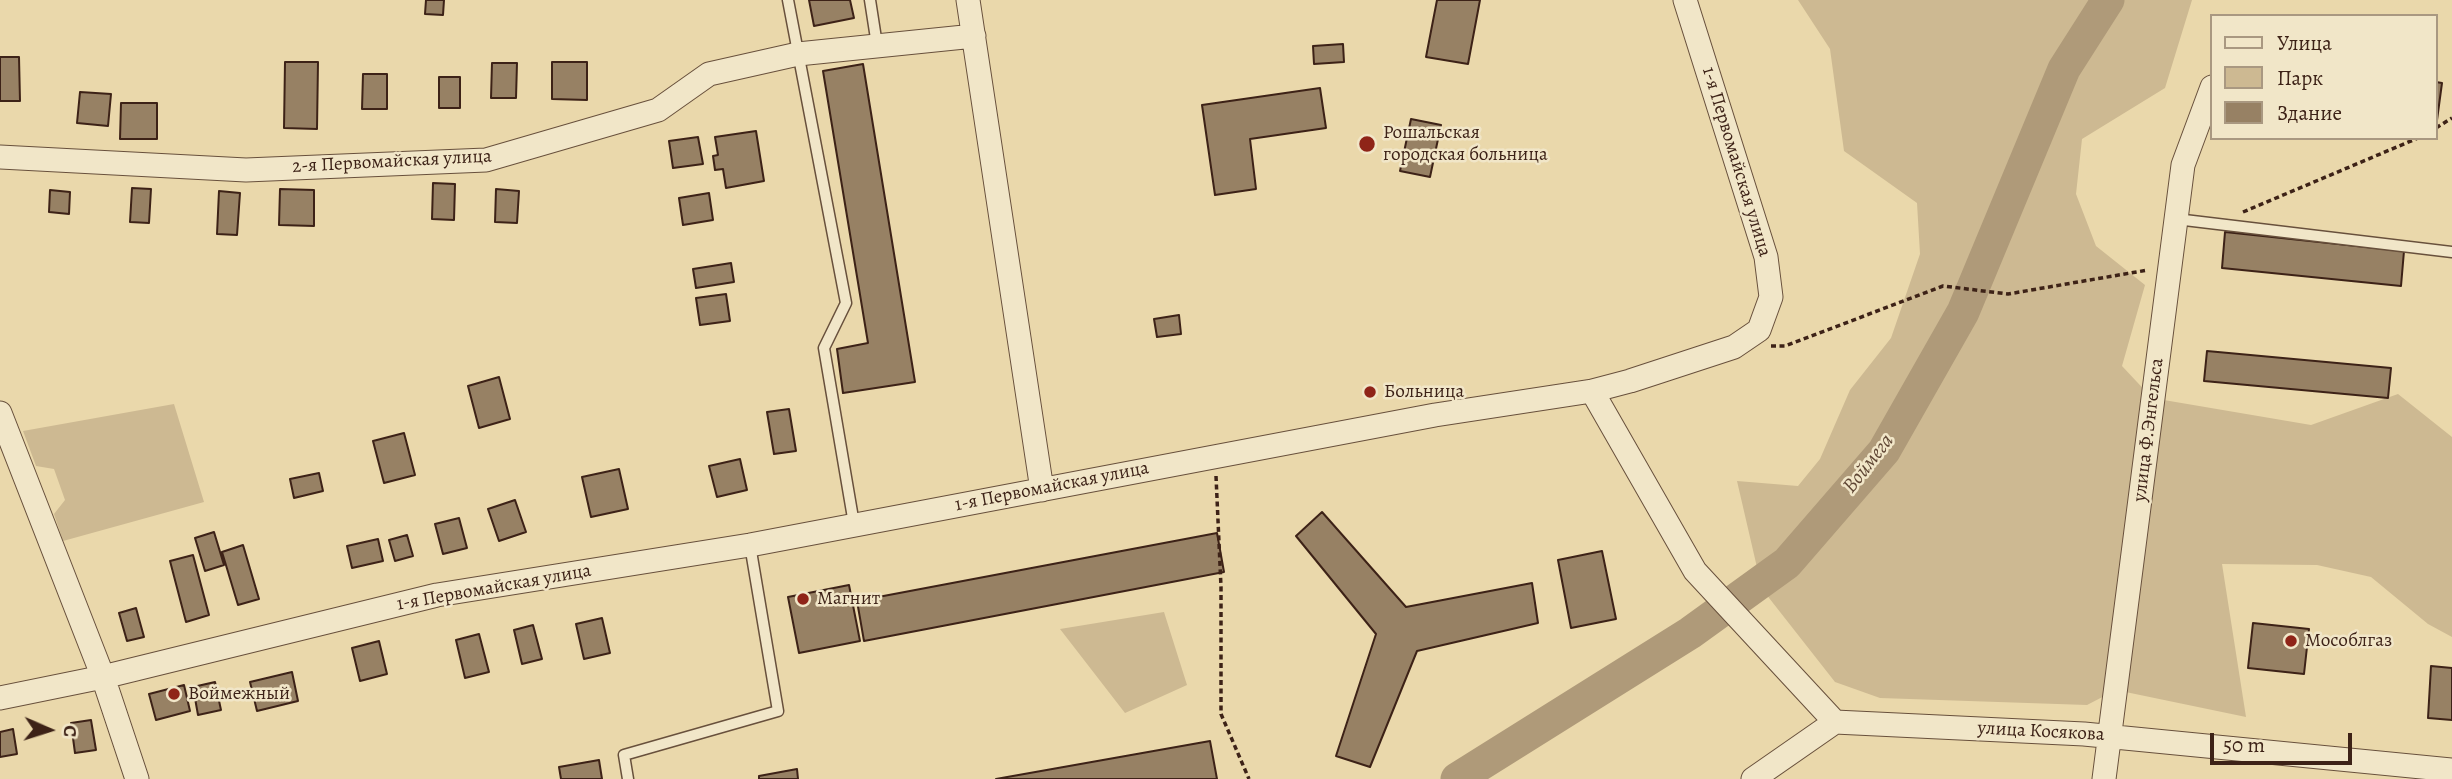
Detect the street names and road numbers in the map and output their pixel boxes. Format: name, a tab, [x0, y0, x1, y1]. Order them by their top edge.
street label: 1-я Первомайская улица	[1696, 64, 1776, 260]
street label: 2-я Первомайская улица	[292, 145, 492, 179]
street label: улица Ф.Энгельса	[2129, 357, 2169, 503]
street label: 1-я Первомайская улица	[953, 457, 1151, 517]
street label: 1-я Первомайская улица	[395, 560, 593, 616]
street label: улица Косякова	[1977, 717, 2105, 747]

